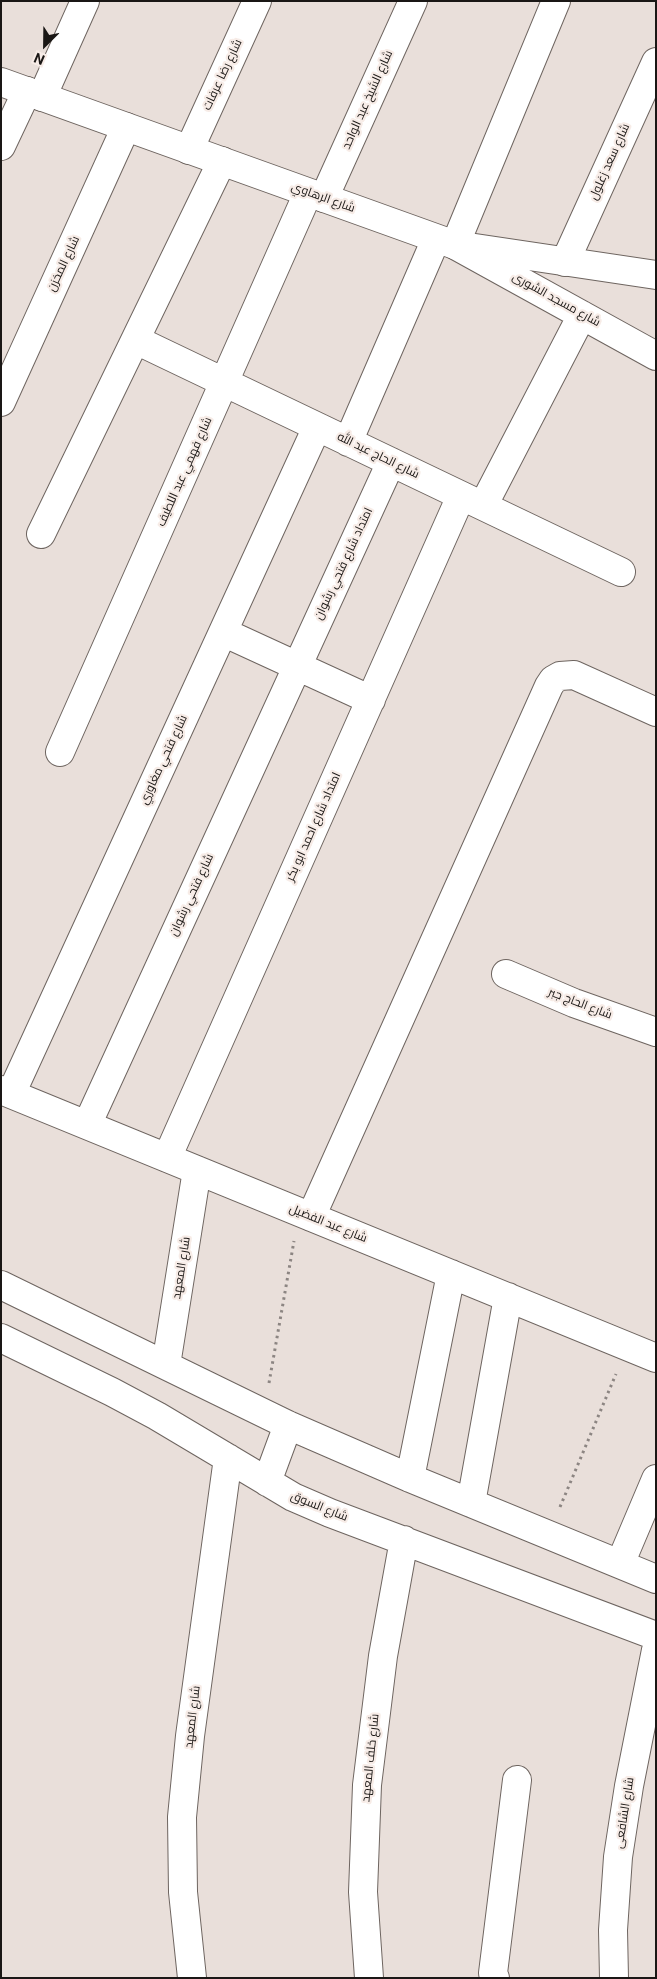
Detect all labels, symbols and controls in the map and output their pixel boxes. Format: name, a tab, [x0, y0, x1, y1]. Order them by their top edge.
north arrow	[20, 20, 70, 70]
street label: شارع رضا عرفات	[200, 37, 246, 113]
street label: شارع الشيخ عبد الواحد	[340, 48, 396, 152]
text: N	[31, 50, 47, 68]
street label: شارع سعد زغلول	[587, 122, 633, 202]
street label: شارع الرهاوي	[289, 180, 357, 216]
street label: شارع المخزن	[45, 234, 83, 294]
street label: شارع مسجد الشورى	[509, 270, 603, 330]
street label: شارع فهمي عبد اللطيف	[154, 415, 216, 529]
street label: شارع الحاج عبد الله	[335, 430, 421, 482]
street label: امتداد شارع فتحي رشوان	[312, 506, 376, 622]
street label: شارع فتحي مغاوري	[137, 713, 191, 807]
street label: امتداد شارع احمد ابو بكر	[284, 770, 344, 884]
street label: شارع فتحي رشوان	[167, 852, 217, 938]
street label: شارع الحاج جبر	[546, 985, 614, 1023]
street label: شارع عبد الفضيل	[287, 1202, 369, 1246]
street label: شارع المعهد	[170, 1236, 194, 1300]
street label: شارع السوق	[288, 1489, 350, 1525]
street label: شارع المعهد	[182, 1685, 204, 1749]
street label: شارع خلف المعهد	[359, 1713, 383, 1803]
street label: شارع الشافعى	[612, 1776, 638, 1850]

